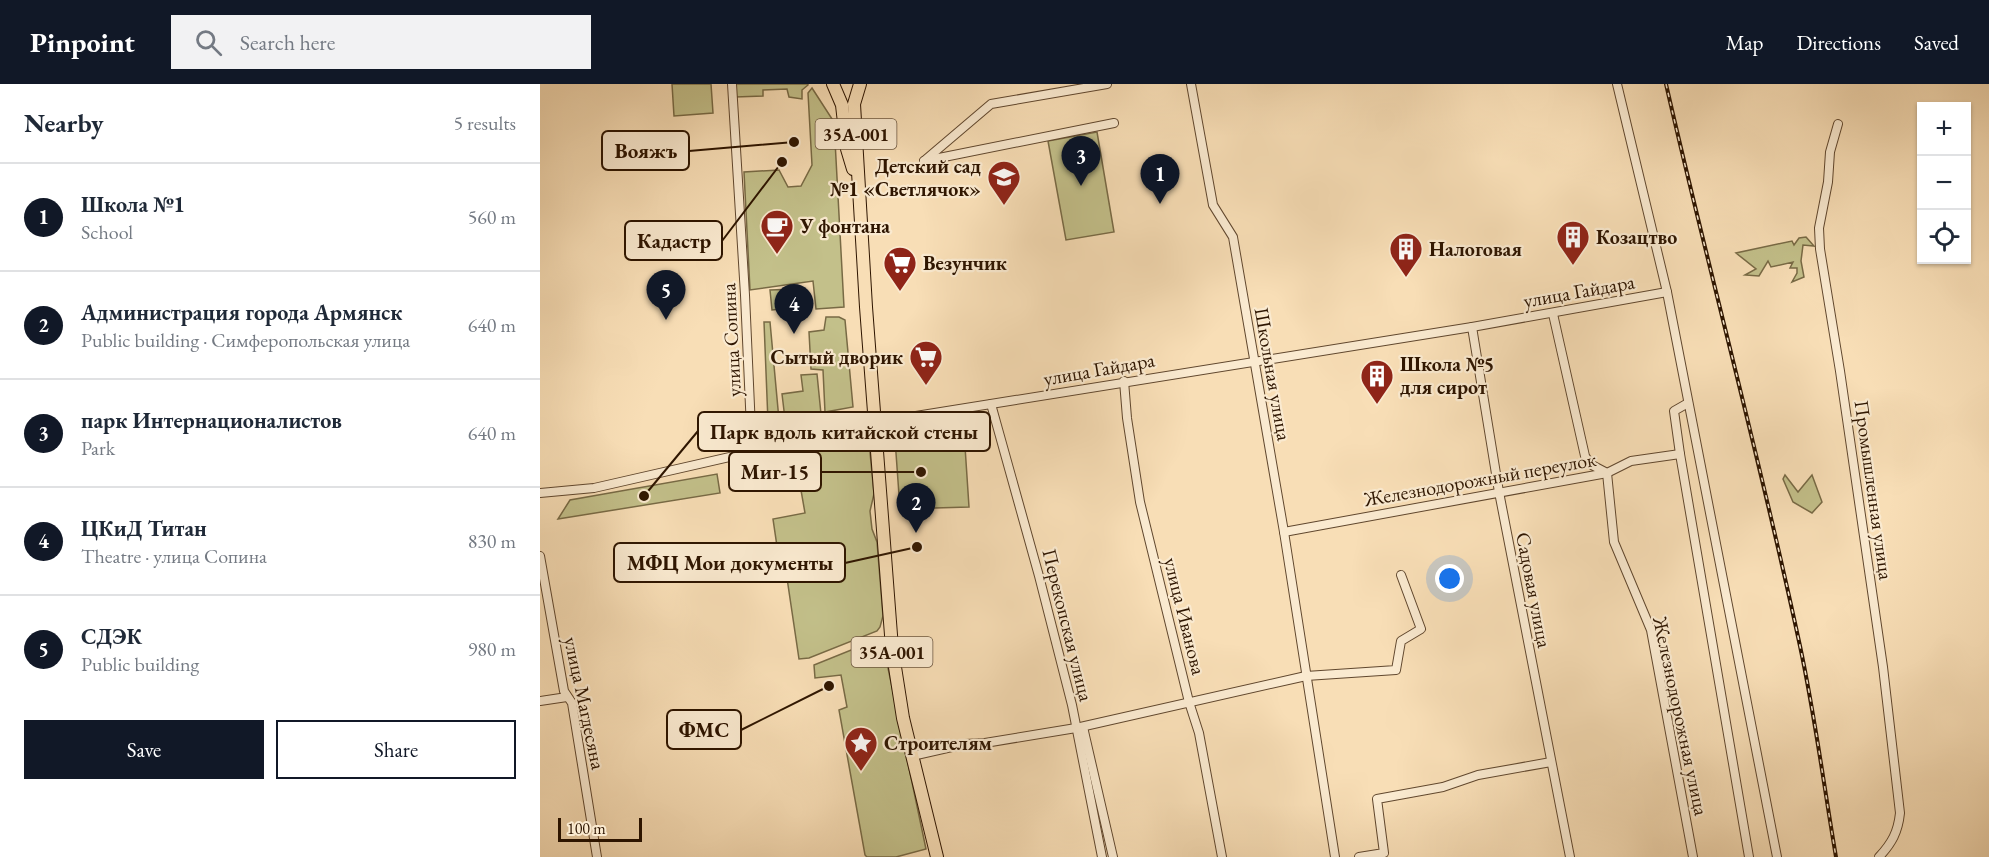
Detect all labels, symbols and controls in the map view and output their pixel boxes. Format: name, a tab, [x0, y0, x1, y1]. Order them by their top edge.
search box	[171, 15, 591, 69]
text: Pinpoint	[30, 24, 135, 60]
icon: search	[192, 26, 225, 59]
text: Search here	[240, 28, 335, 57]
text: Map	[1726, 29, 1763, 56]
text: Directions	[1796, 29, 1881, 56]
text: Saved	[1914, 29, 1959, 56]
map controls	[1917, 102, 1971, 264]
button: +	[1917, 102, 1971, 156]
text: Nearby	[24, 106, 104, 140]
text: 5 results	[453, 110, 516, 136]
road number: 35А-001	[816, 119, 896, 149]
callout: Вояжъ	[602, 131, 689, 170]
pin: 3	[1062, 136, 1100, 186]
text: Вояжъ	[615, 137, 678, 164]
place label: Детский сад №1 «Светлячок»	[830, 153, 981, 202]
pin: 1	[1140, 154, 1180, 204]
button: −	[1917, 156, 1971, 210]
school or university icon: Детский сад №1 «Светлячок»	[986, 159, 1022, 206]
text: Школа №1	[81, 190, 185, 219]
text: 1	[38, 204, 49, 230]
text: 560 m	[468, 204, 516, 230]
cafe icon: У фонтана	[759, 208, 795, 255]
button: locate	[1917, 210, 1971, 264]
place label: У фонтана	[799, 213, 890, 239]
text: School	[81, 219, 133, 245]
building icon: Козацтво	[1555, 219, 1591, 266]
callout: Кадастр	[625, 221, 722, 260]
place label: Козацтво	[1596, 224, 1677, 250]
text: Кадастр	[637, 227, 711, 254]
building icon: Налоговая	[1388, 231, 1424, 278]
place label: Налоговая	[1429, 236, 1522, 262]
supermarket icon: Везунчик	[882, 245, 918, 292]
place label: Везунчик	[923, 250, 1007, 276]
street label: улица Гайдара	[1521, 268, 1637, 314]
pin: 5	[646, 270, 686, 320]
street label: улица Сопина	[715, 282, 747, 398]
pin: 4	[774, 284, 814, 334]
text: Администрация города Армянск	[81, 298, 402, 327]
street label: Школьная улица	[1249, 305, 1297, 443]
text: 2	[38, 312, 49, 338]
text: 640 m	[468, 312, 516, 338]
text: Public building · Симферопольская улица	[81, 327, 410, 353]
supermarket icon: Сытый дворик	[908, 339, 944, 386]
place label: Сытый дворик	[770, 344, 903, 370]
street label: улица Гайдара	[1041, 346, 1157, 392]
place label: Школа №5 для сирот	[1400, 351, 1494, 400]
building icon: Школа №5 для сирот	[1359, 358, 1395, 405]
street label: Промышленная улица	[1849, 399, 1899, 581]
text: парк Интернационалистов	[81, 406, 342, 435]
callout: Парк вдоль китайской стены	[698, 412, 990, 451]
text: Парк вдоль китайской стены	[710, 418, 978, 445]
text: 3	[38, 420, 49, 446]
text: 640 m	[468, 420, 516, 446]
text: Park	[81, 435, 115, 461]
street label: Железнодорожный переулок	[1361, 446, 1599, 512]
callout: Миг-15	[729, 452, 821, 491]
text: Миг-15	[741, 458, 809, 485]
pin: 2	[896, 484, 935, 533]
text: ЦКиД Титан	[81, 514, 207, 543]
text: 4	[38, 528, 49, 554]
text: 830 m	[468, 528, 516, 554]
street label: Садовая улица	[1510, 530, 1558, 650]
text: Theatre · улица Сопина	[81, 543, 267, 569]
callout: МФЦ Мои документы	[614, 543, 845, 582]
street label: Перекопская улица	[1036, 546, 1100, 704]
text: МФЦ Мои документы	[627, 549, 833, 576]
street label: улица Иванова	[1158, 555, 1212, 677]
your location	[1435, 564, 1464, 593]
street label: Железнодорожная улица	[1647, 613, 1715, 818]
text: СДЭК	[81, 622, 142, 651]
street label: улица Магдесяна	[558, 634, 612, 772]
text: 5	[38, 636, 49, 662]
text: 980 m	[468, 636, 516, 662]
road number: 35А-001	[852, 637, 932, 667]
text: Public building	[81, 651, 199, 677]
callout: ФМС	[667, 710, 741, 749]
text: ФМС	[679, 716, 729, 743]
button: Save	[24, 720, 264, 779]
button: Share	[276, 720, 516, 779]
place icon: Строителям	[843, 725, 879, 772]
place label: Строителям	[884, 730, 993, 756]
scale bar	[558, 815, 642, 842]
text: 100 m	[567, 818, 606, 839]

